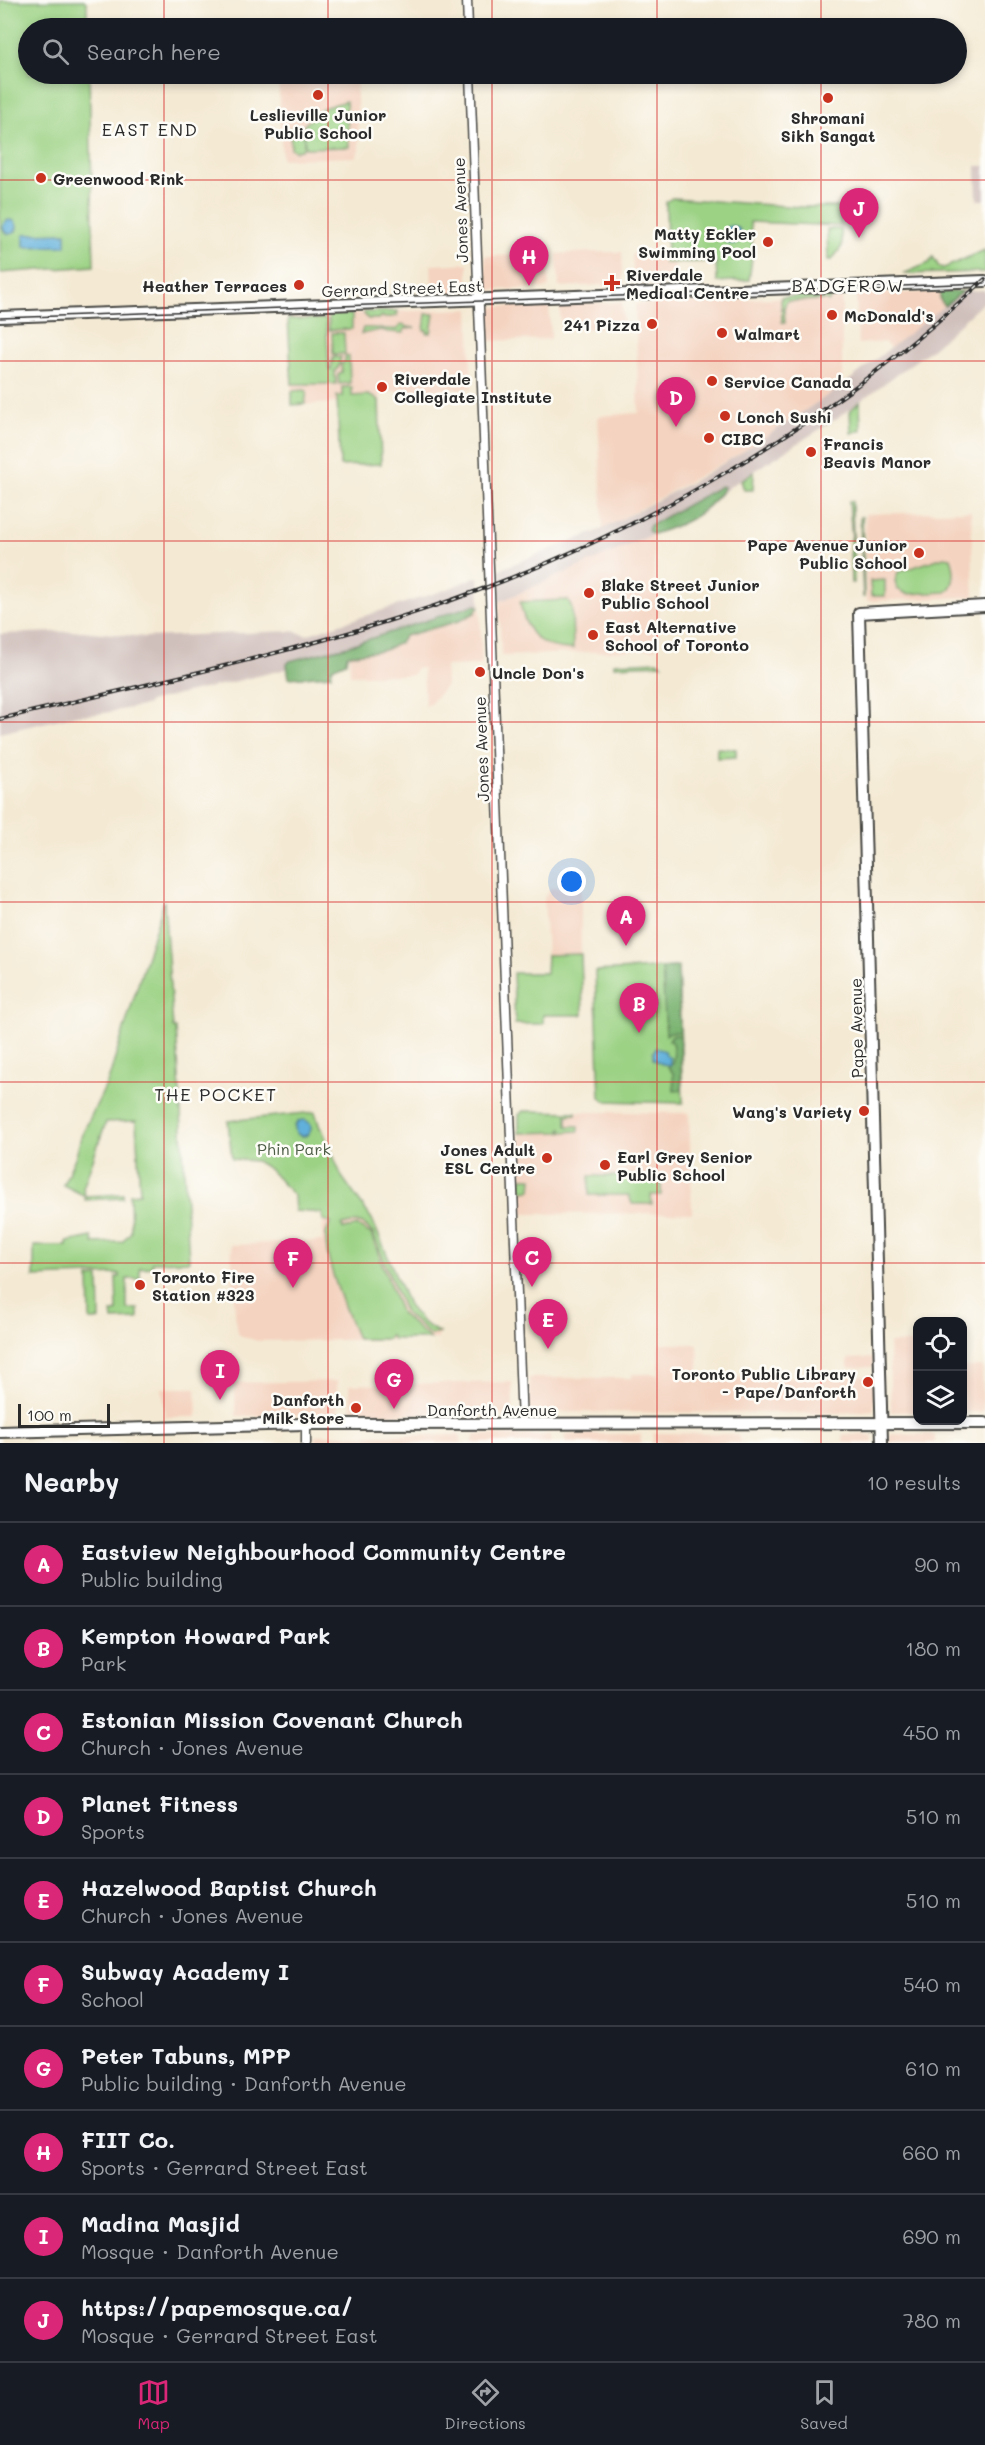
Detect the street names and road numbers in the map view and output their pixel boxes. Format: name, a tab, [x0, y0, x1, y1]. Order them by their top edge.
street label: Jones Avenue	[448, 157, 472, 263]
street label: Gerrard Street East	[321, 275, 483, 301]
street label: Jones Avenue	[469, 696, 493, 802]
street label: Pape Avenue	[845, 978, 867, 1078]
street label: Danforth Avenue	[427, 1399, 557, 1420]

